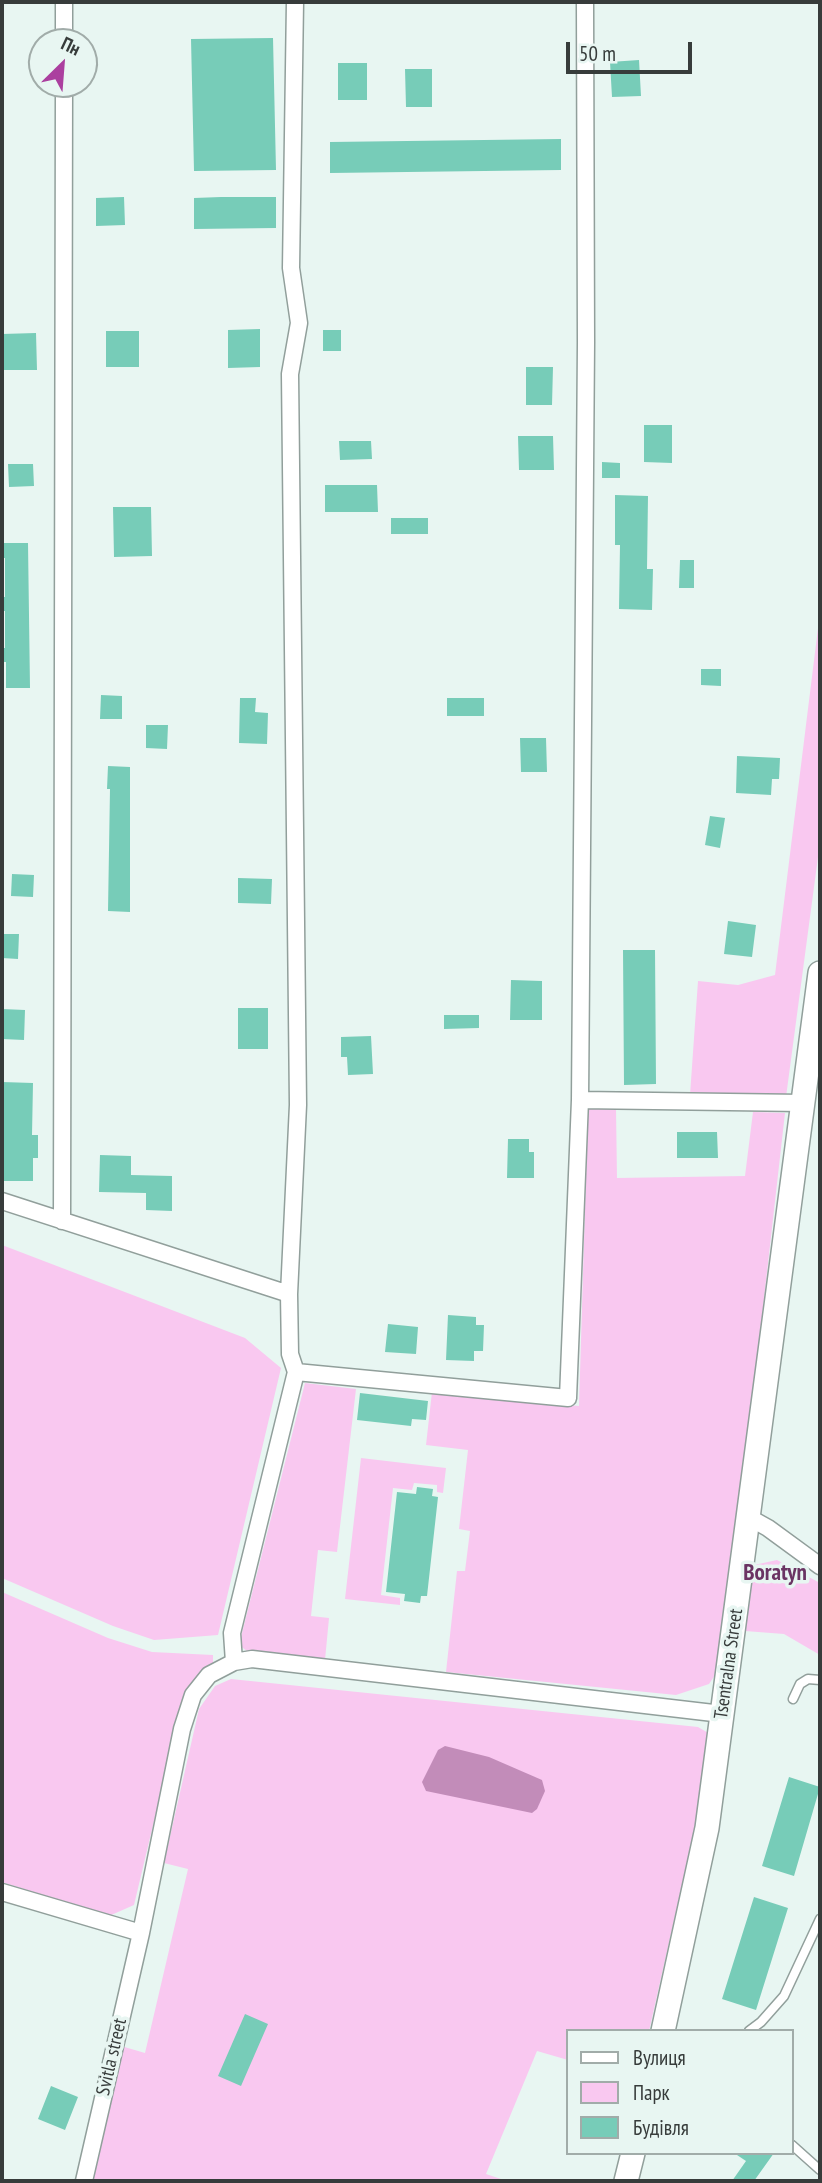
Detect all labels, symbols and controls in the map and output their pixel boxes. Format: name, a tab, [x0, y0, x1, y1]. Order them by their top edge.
north arrow	[28, 28, 98, 98]
scale bar	[570, 28, 696, 72]
text: Пн	[58, 31, 84, 61]
text: 50 m	[579, 40, 616, 67]
district label: Boratyn	[743, 1559, 807, 1587]
street label: Tsentralna Street	[710, 1607, 748, 1721]
street label: Svitla street	[92, 2016, 132, 2098]
legend	[566, 2029, 794, 2155]
text: Вулиця	[633, 2044, 686, 2071]
text: Парк	[633, 2079, 670, 2106]
text: Будівля	[633, 2114, 689, 2141]

